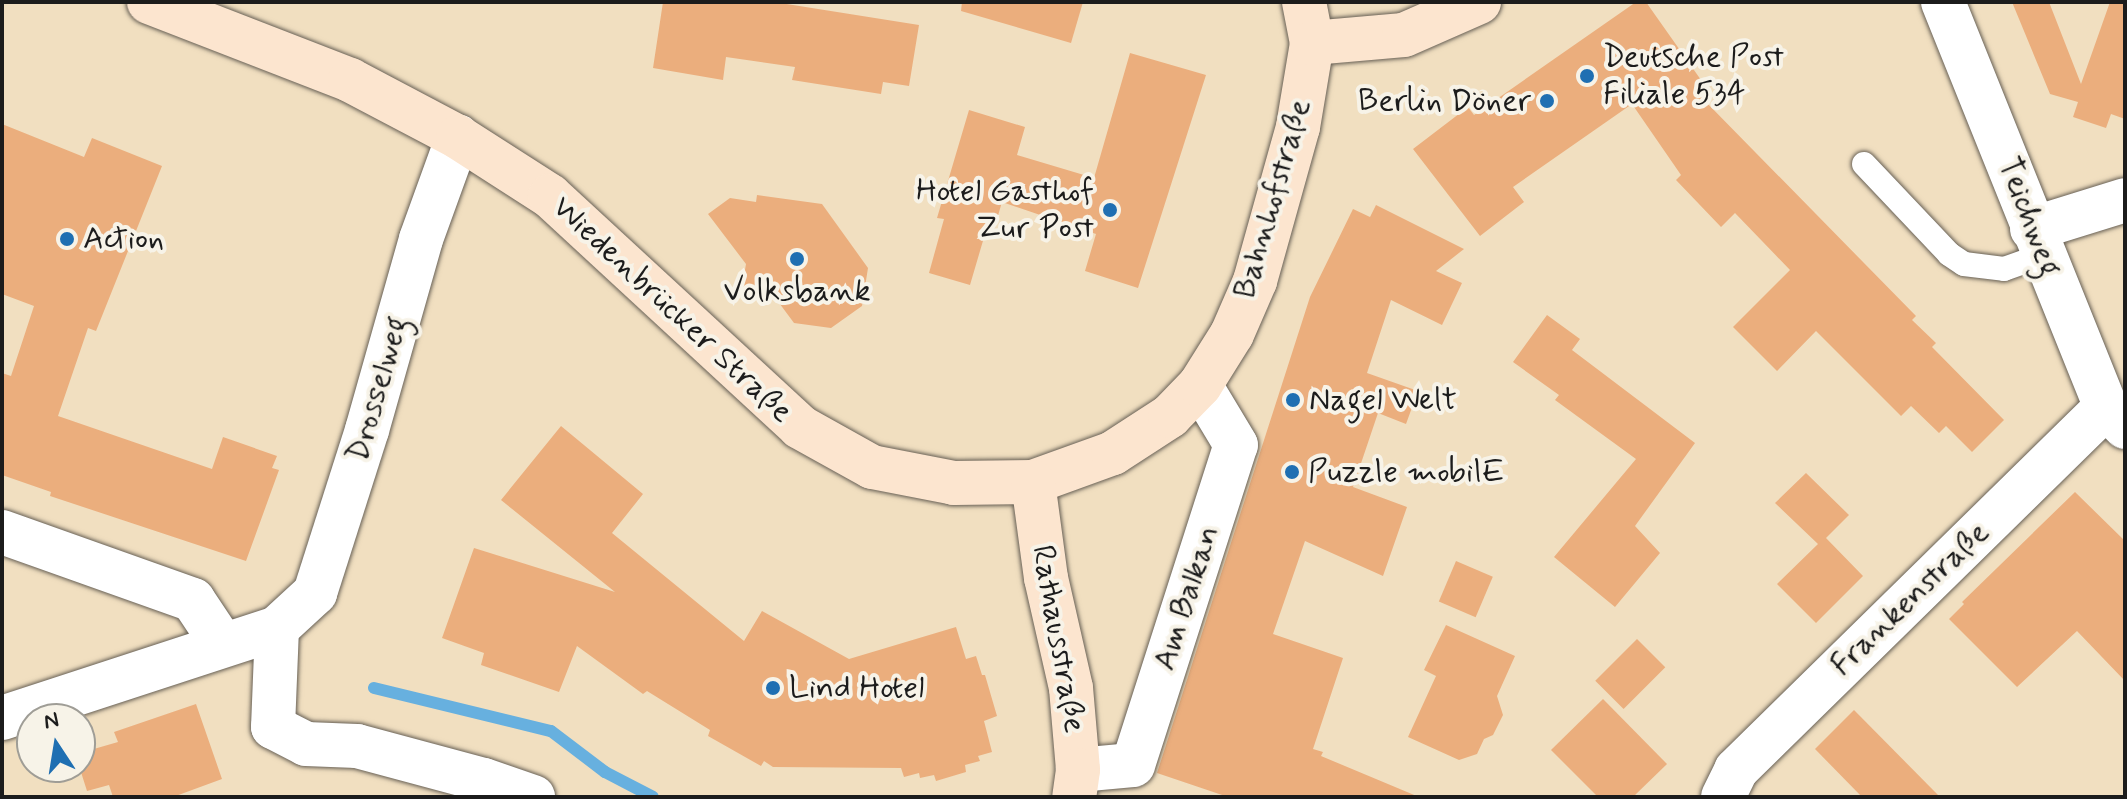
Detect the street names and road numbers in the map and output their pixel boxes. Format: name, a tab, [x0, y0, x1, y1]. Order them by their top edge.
street label: Bahnhofstraße	[1226, 95, 1320, 303]
street label: Teichweg	[1989, 152, 2069, 282]
street label: Wiedenbrücker Straße	[544, 188, 800, 432]
street label: Drosselweg	[339, 312, 417, 466]
street label: Frankenstraße	[1823, 514, 1997, 684]
street label: Am Balkan	[1146, 522, 1228, 674]
street label: Rathausstraße	[1023, 542, 1093, 736]

